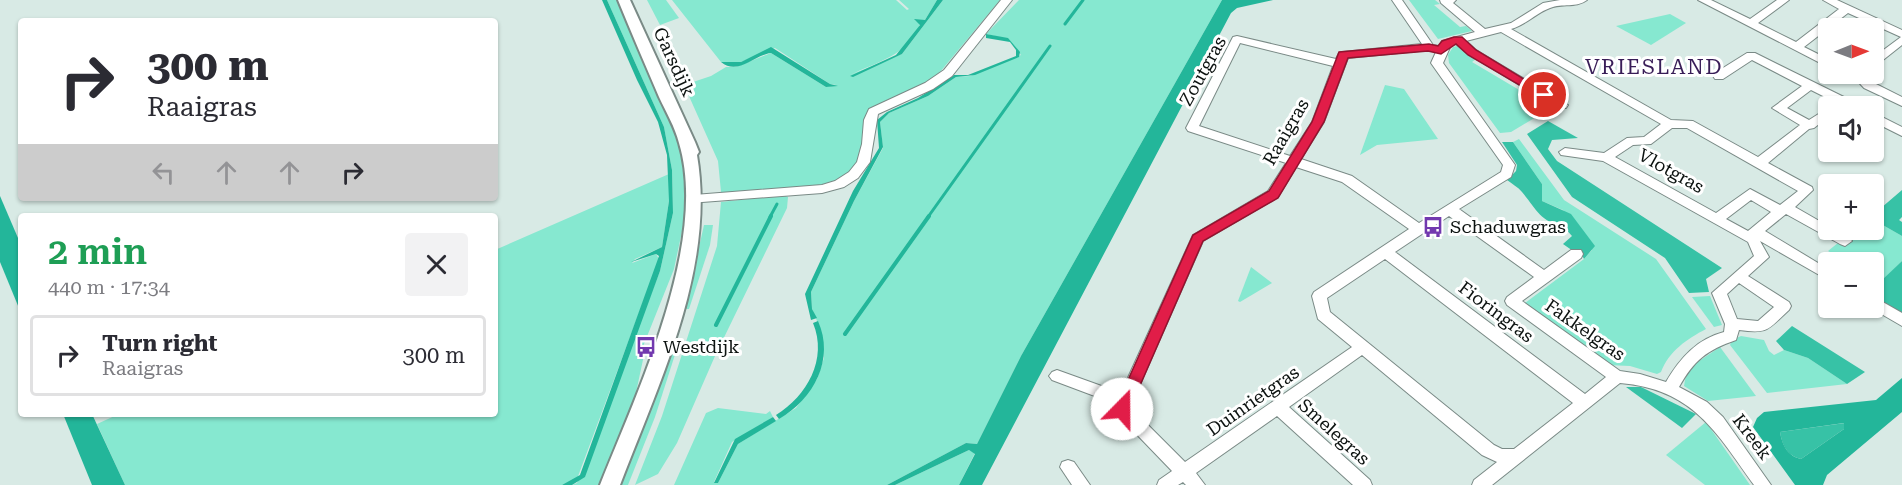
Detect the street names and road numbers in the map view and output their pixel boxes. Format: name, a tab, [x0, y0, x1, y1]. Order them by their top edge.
street label: Garsdijk	[649, 24, 700, 100]
street label: Zoutgras	[1175, 32, 1230, 109]
street label: Raaigras	[1258, 95, 1313, 169]
street label: Vlotgras	[1635, 144, 1708, 197]
street label: Fioringras	[1455, 277, 1538, 346]
street label: Fakkelgras	[1541, 294, 1629, 365]
street label: Duinrietgras	[1202, 361, 1303, 440]
street label: Smelegras	[1294, 394, 1374, 469]
street label: Kreek	[1729, 410, 1776, 464]

